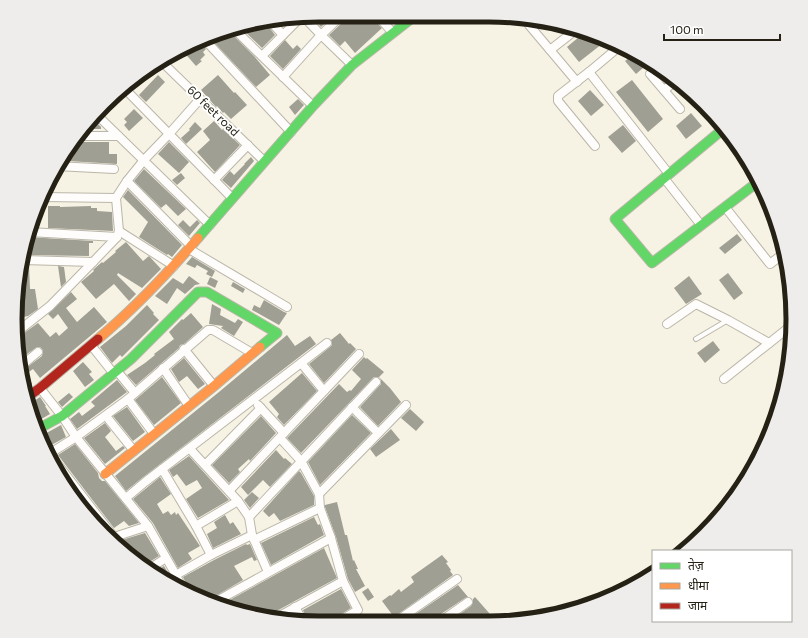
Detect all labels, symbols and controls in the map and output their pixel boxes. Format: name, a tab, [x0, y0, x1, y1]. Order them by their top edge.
scale bar	[664, 16, 780, 42]
text: 100 m	[670, 22, 704, 36]
street label: 60 feet road	[185, 82, 243, 138]
legend	[652, 550, 792, 622]
text: तेज़	[688, 558, 705, 572]
text: धीमा	[688, 578, 710, 592]
text: जाम	[688, 598, 708, 612]

